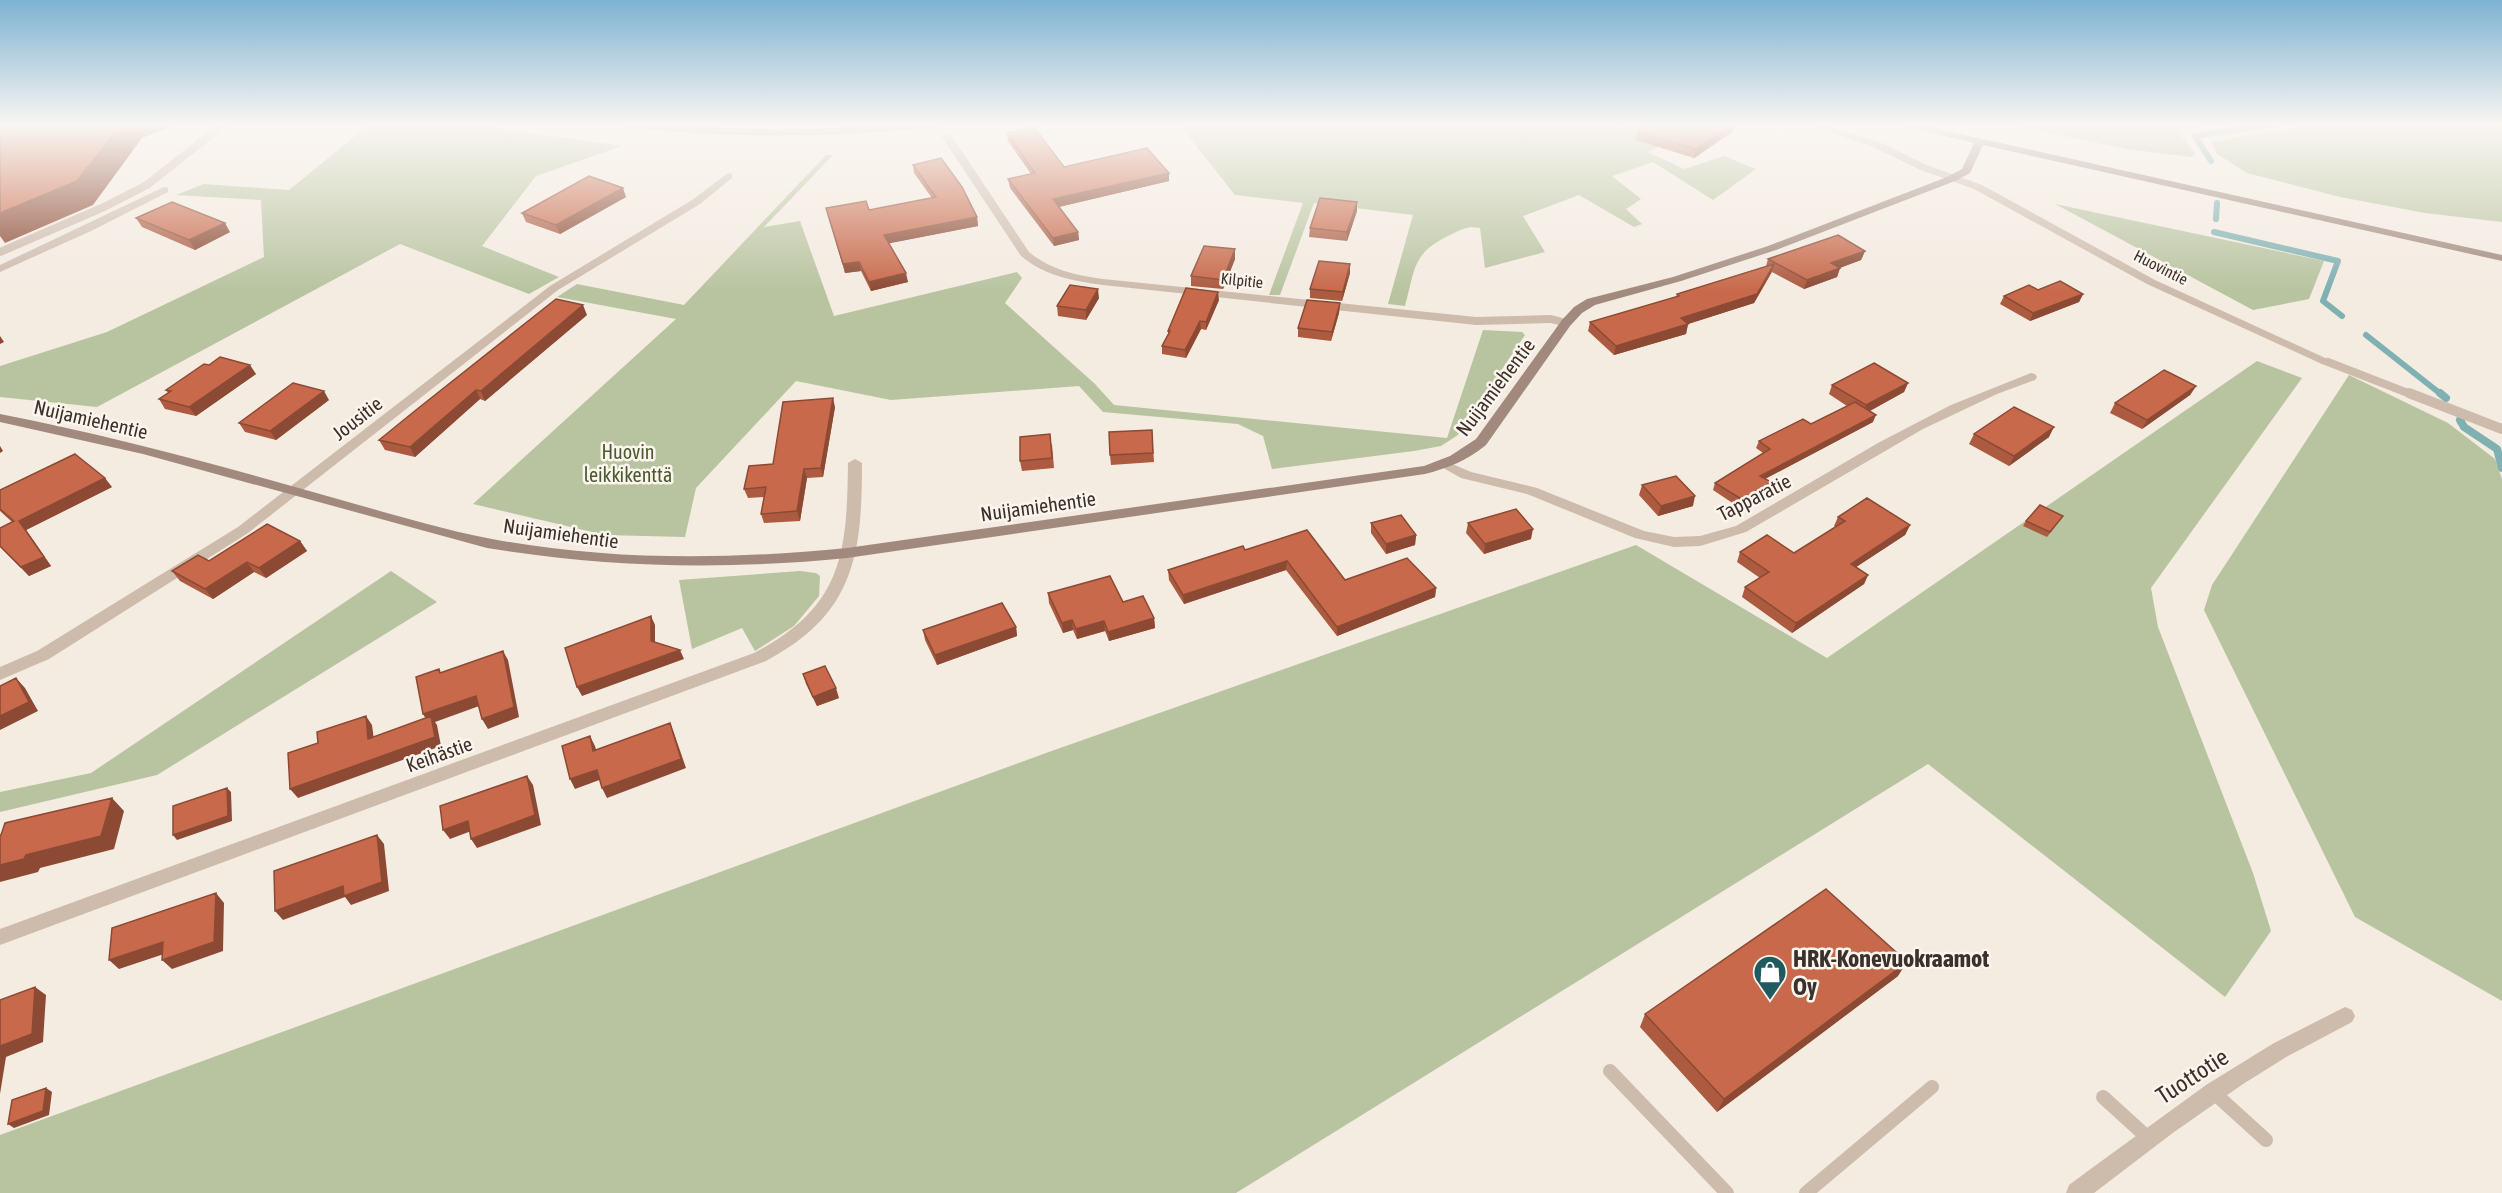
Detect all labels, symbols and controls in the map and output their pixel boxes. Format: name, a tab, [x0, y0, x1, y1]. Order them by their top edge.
street label: Huovintie	[2131, 246, 2191, 288]
street label: Kilpitie	[1220, 269, 1264, 292]
street label: Nuijamiehentie	[1451, 334, 1539, 440]
street label: Jousitie	[328, 392, 386, 444]
street label: Nuijamiehentie	[32, 395, 150, 443]
park label: Huovin leikkikenttä	[584, 440, 672, 486]
street label: Tapparatie	[1714, 469, 1794, 525]
street label: Nuijamiehentie	[979, 487, 1097, 525]
street label: Nuijamiehentie	[502, 514, 620, 552]
street label: Keihästie	[403, 731, 475, 777]
place label: HRK-Konevuokraamot Oy	[1793, 945, 1989, 1000]
shop icon: HRK-Konevuokraamot Oy	[1752, 954, 1788, 1001]
street label: Tuottotie	[2151, 1043, 2233, 1109]

